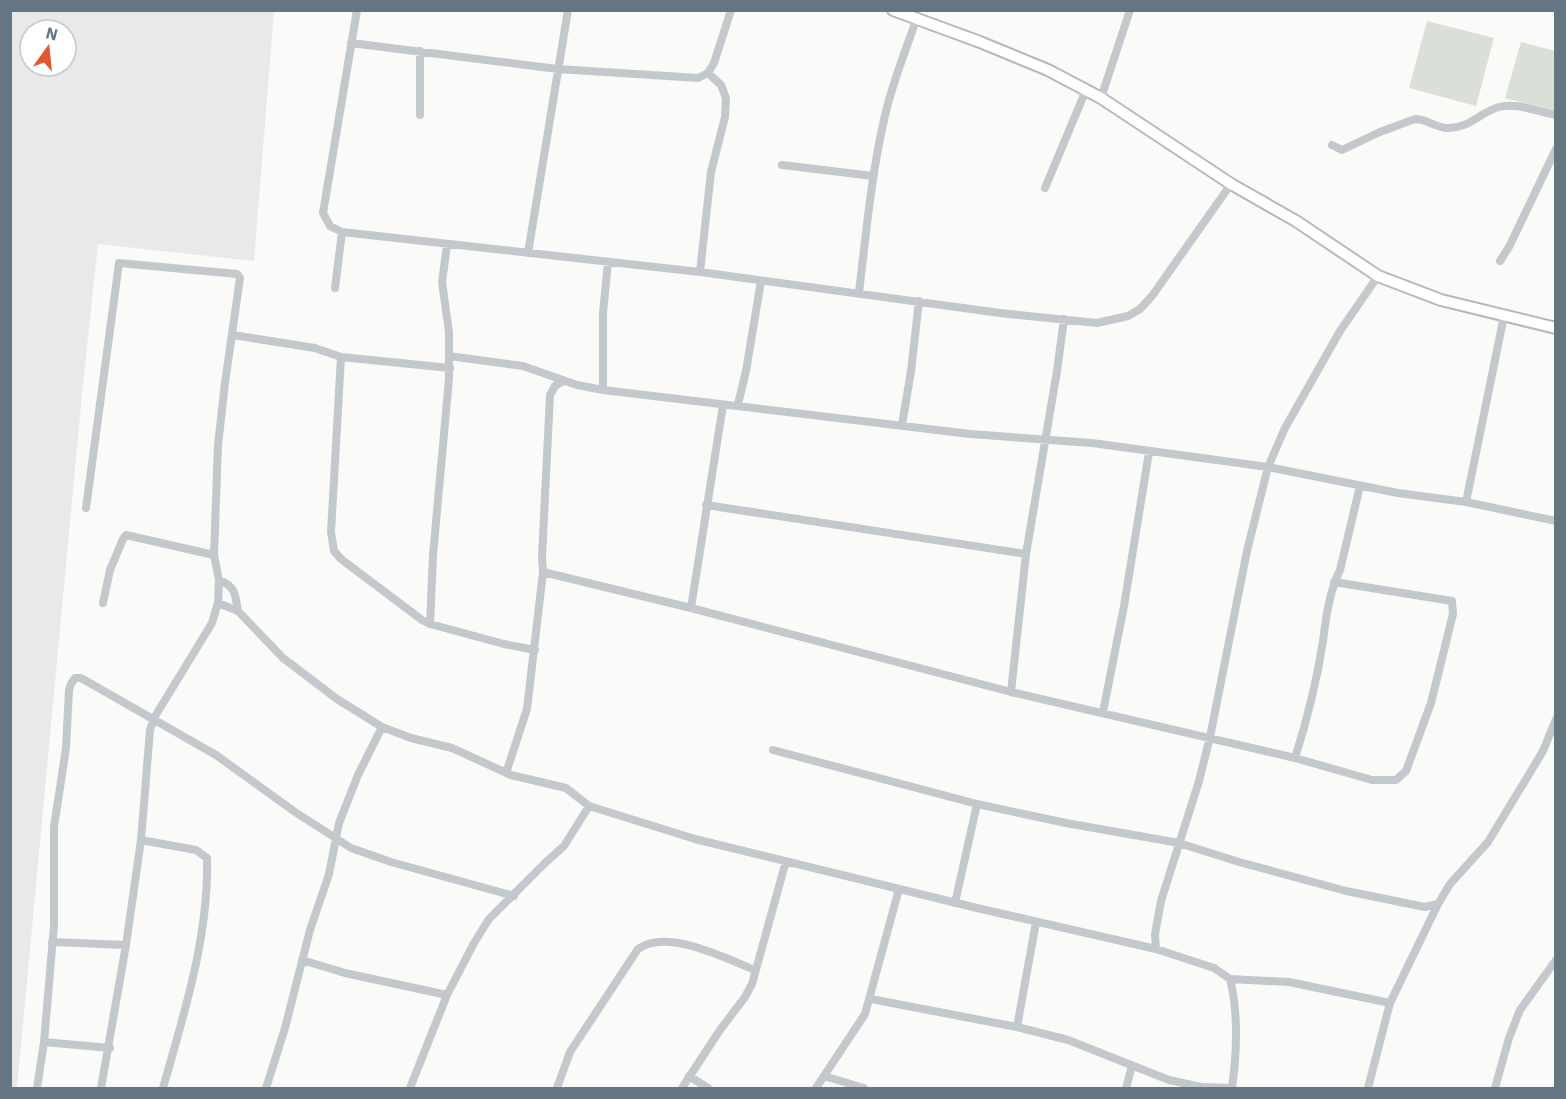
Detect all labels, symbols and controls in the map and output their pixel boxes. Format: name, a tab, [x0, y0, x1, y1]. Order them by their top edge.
north arrow	[18, 18, 78, 78]
text: N	[44, 22, 60, 45]

